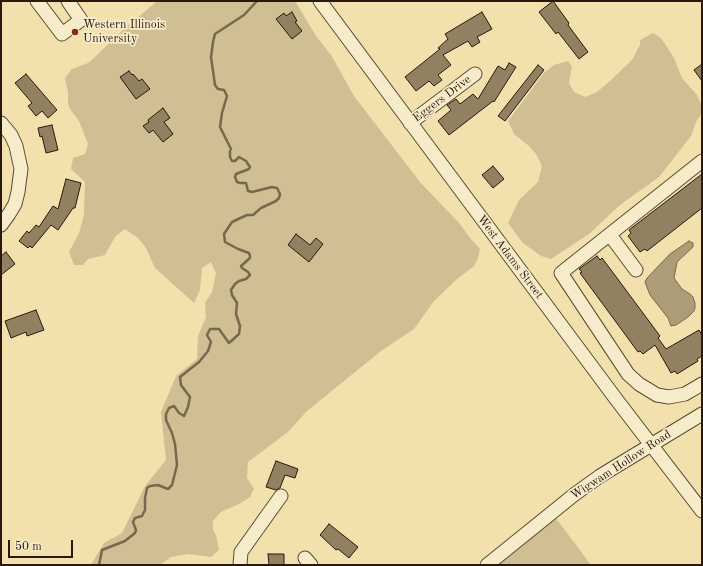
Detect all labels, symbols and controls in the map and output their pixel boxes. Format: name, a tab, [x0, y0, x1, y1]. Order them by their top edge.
place label: Western Illinois University	[83, 18, 165, 46]
marker: Western Illinois University	[70, 27, 80, 37]
street label: Eggers Drive	[410, 72, 474, 126]
street label: West Adams Street	[474, 212, 546, 302]
street label: Wigwam Hollow Road	[568, 427, 674, 503]
scale bar	[10, 532, 75, 558]
text: 50 m	[15, 541, 42, 553]

